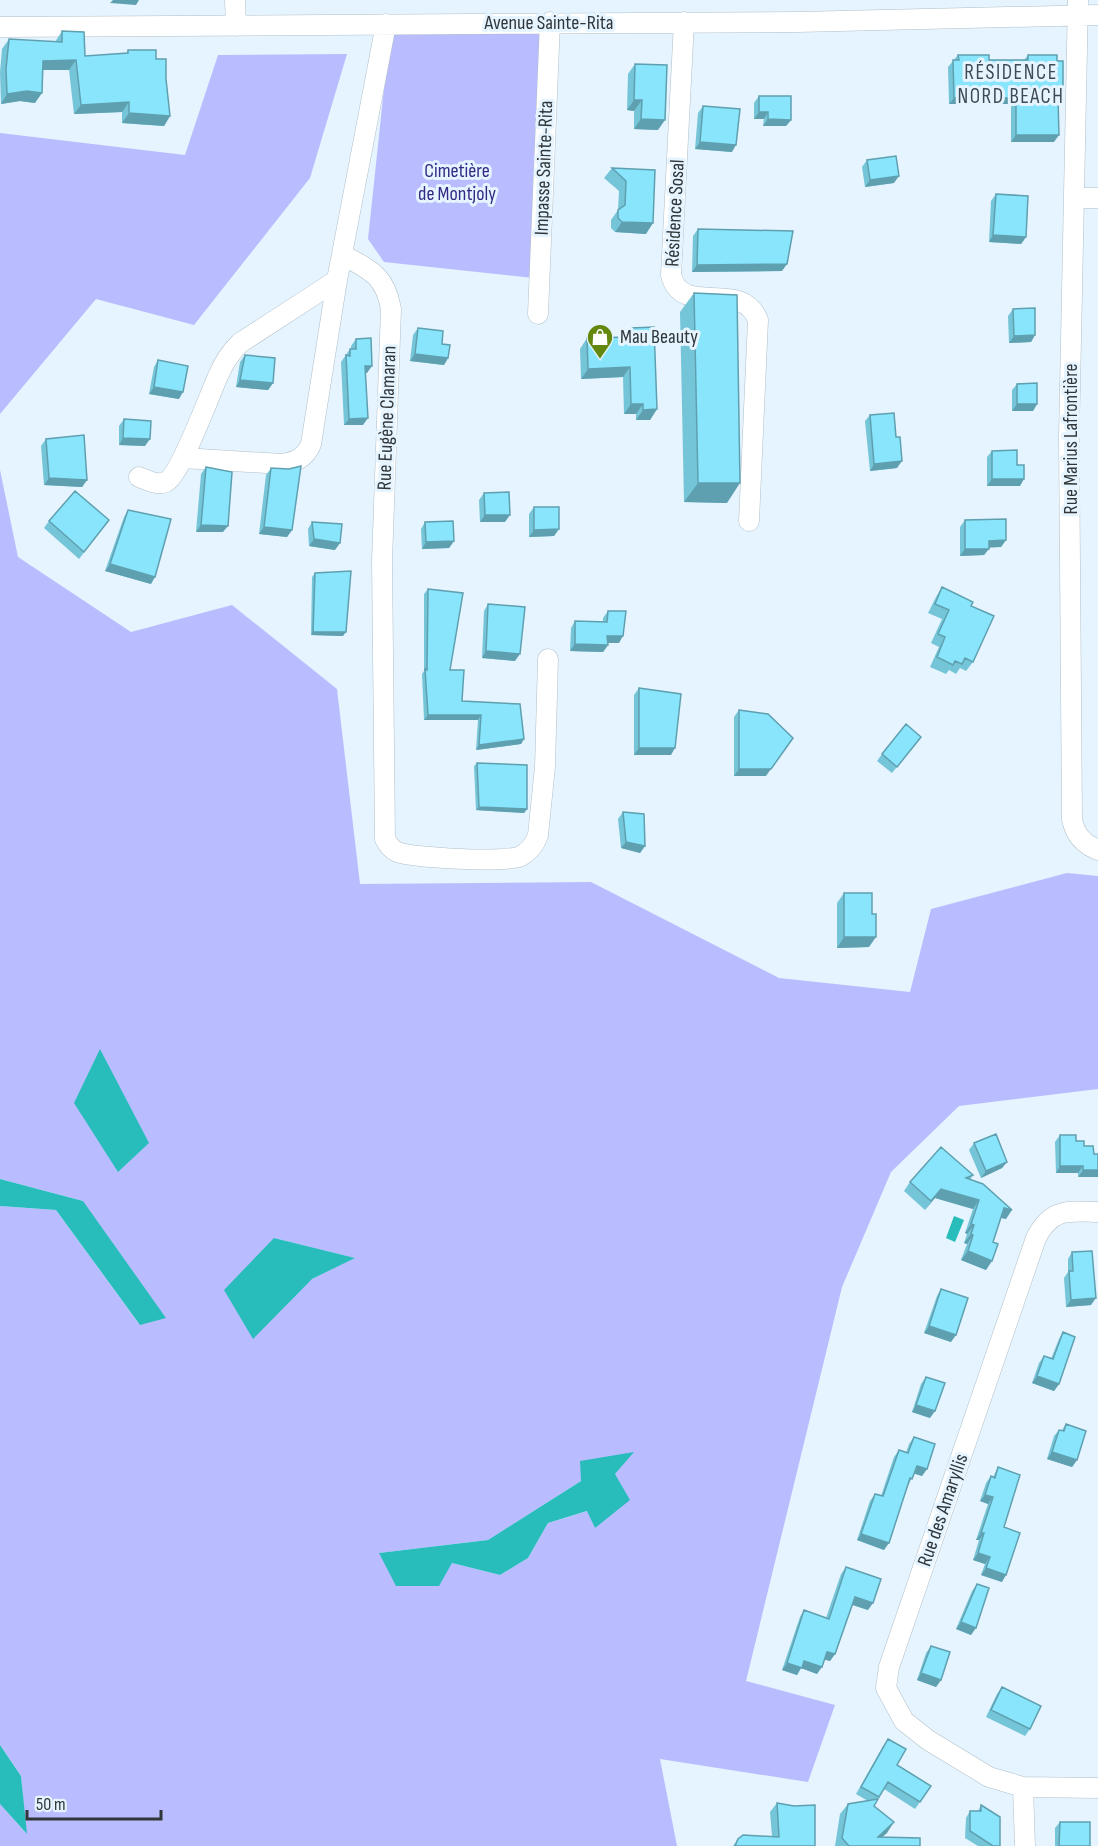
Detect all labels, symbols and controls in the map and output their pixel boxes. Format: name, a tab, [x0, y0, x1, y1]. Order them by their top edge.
street label: Avenue Sainte-Rita	[484, 11, 613, 35]
district label: RÉSIDENCE NORD BEACH	[958, 60, 1064, 109]
street label: Impasse Sainte-Rita	[530, 100, 558, 236]
park label: Cimetière de Montjoly	[418, 159, 496, 206]
street label: Résidence Sosal	[660, 159, 690, 267]
shop icon: Mau Beauty	[585, 322, 615, 360]
place label: Mau Beauty	[620, 325, 698, 349]
street label: Rue Eugène Clamaran	[372, 345, 402, 491]
street label: Rue Marius Lafrontière	[1059, 363, 1083, 515]
street label: Rue des Amaryllis	[913, 1451, 973, 1569]
scale bar	[27, 1783, 160, 1821]
text: 50 m	[36, 1794, 66, 1815]

